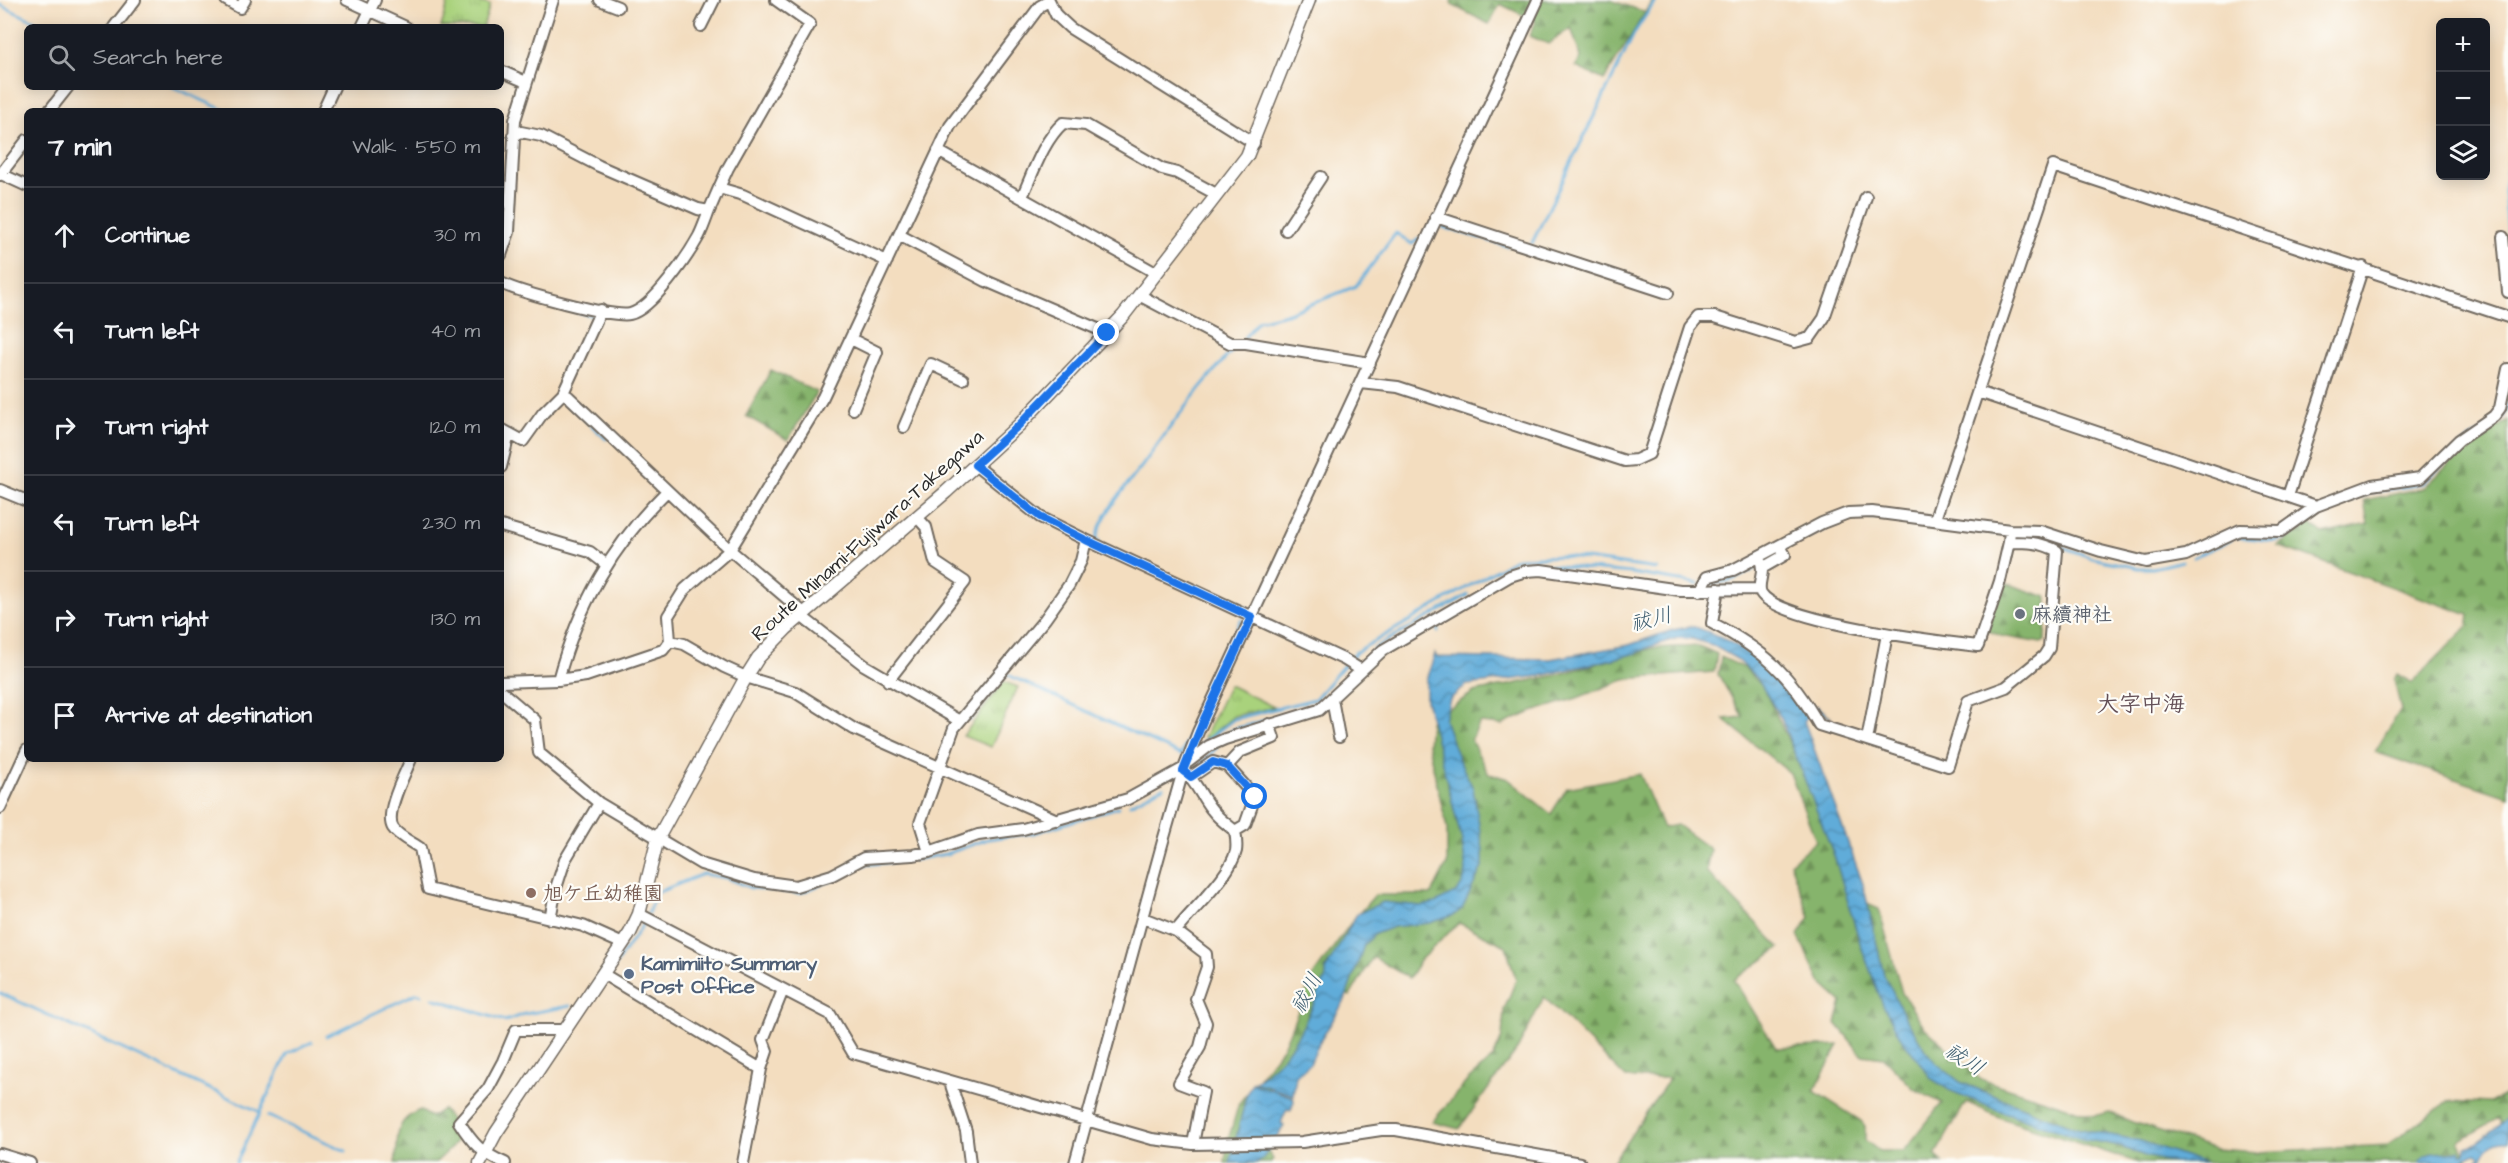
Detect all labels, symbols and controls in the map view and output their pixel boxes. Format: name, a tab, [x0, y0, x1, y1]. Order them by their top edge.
map controls	[2436, 18, 2490, 180]
button: +	[2436, 18, 2490, 72]
search box	[24, 24, 504, 90]
icon: search	[45, 41, 78, 74]
text: Search here	[93, 42, 223, 73]
button: −	[2436, 72, 2490, 126]
button: layers	[2436, 126, 2490, 180]
text: 7 min	[48, 129, 112, 165]
text: Walk · 550 m	[352, 133, 480, 161]
icon: ahead	[48, 219, 81, 252]
text: Continue	[105, 220, 190, 251]
text: 30 m	[434, 221, 480, 249]
icon: left	[48, 315, 81, 348]
text: Turn left	[105, 316, 199, 347]
text: 40 m	[430, 317, 480, 345]
route end	[1093, 319, 1119, 345]
icon: right	[48, 411, 81, 444]
text: Turn right	[105, 412, 208, 443]
text: 120 m	[430, 413, 480, 441]
street label: Route Minami-Fujiwara-Takegawa	[745, 424, 991, 649]
icon: left	[48, 507, 81, 540]
text: Turn left	[105, 508, 199, 539]
text: 230 m	[422, 509, 480, 537]
water label: 祓川	[1627, 600, 1675, 639]
place label: 麻續神社	[2032, 601, 2112, 629]
icon: right	[48, 603, 81, 636]
text: Turn right	[105, 604, 208, 635]
text: 130 m	[431, 605, 480, 633]
marker: 麻續神社	[2013, 607, 2027, 621]
district label: 大字中海	[2097, 689, 2185, 720]
icon: arrive	[48, 699, 81, 732]
text: Arrive at destination	[105, 700, 312, 731]
route start	[1241, 783, 1267, 809]
place label: 旭ケ丘幼稚園	[543, 880, 663, 908]
marker: 旭ケ丘幼稚園	[524, 886, 538, 900]
place label: Kamimiito Summary Post Office	[641, 950, 817, 1001]
marker: Kamimiito Summary Post Office	[622, 967, 636, 981]
water label: 祓川	[1284, 968, 1329, 1019]
water label: 祓川	[1939, 1036, 1990, 1083]

